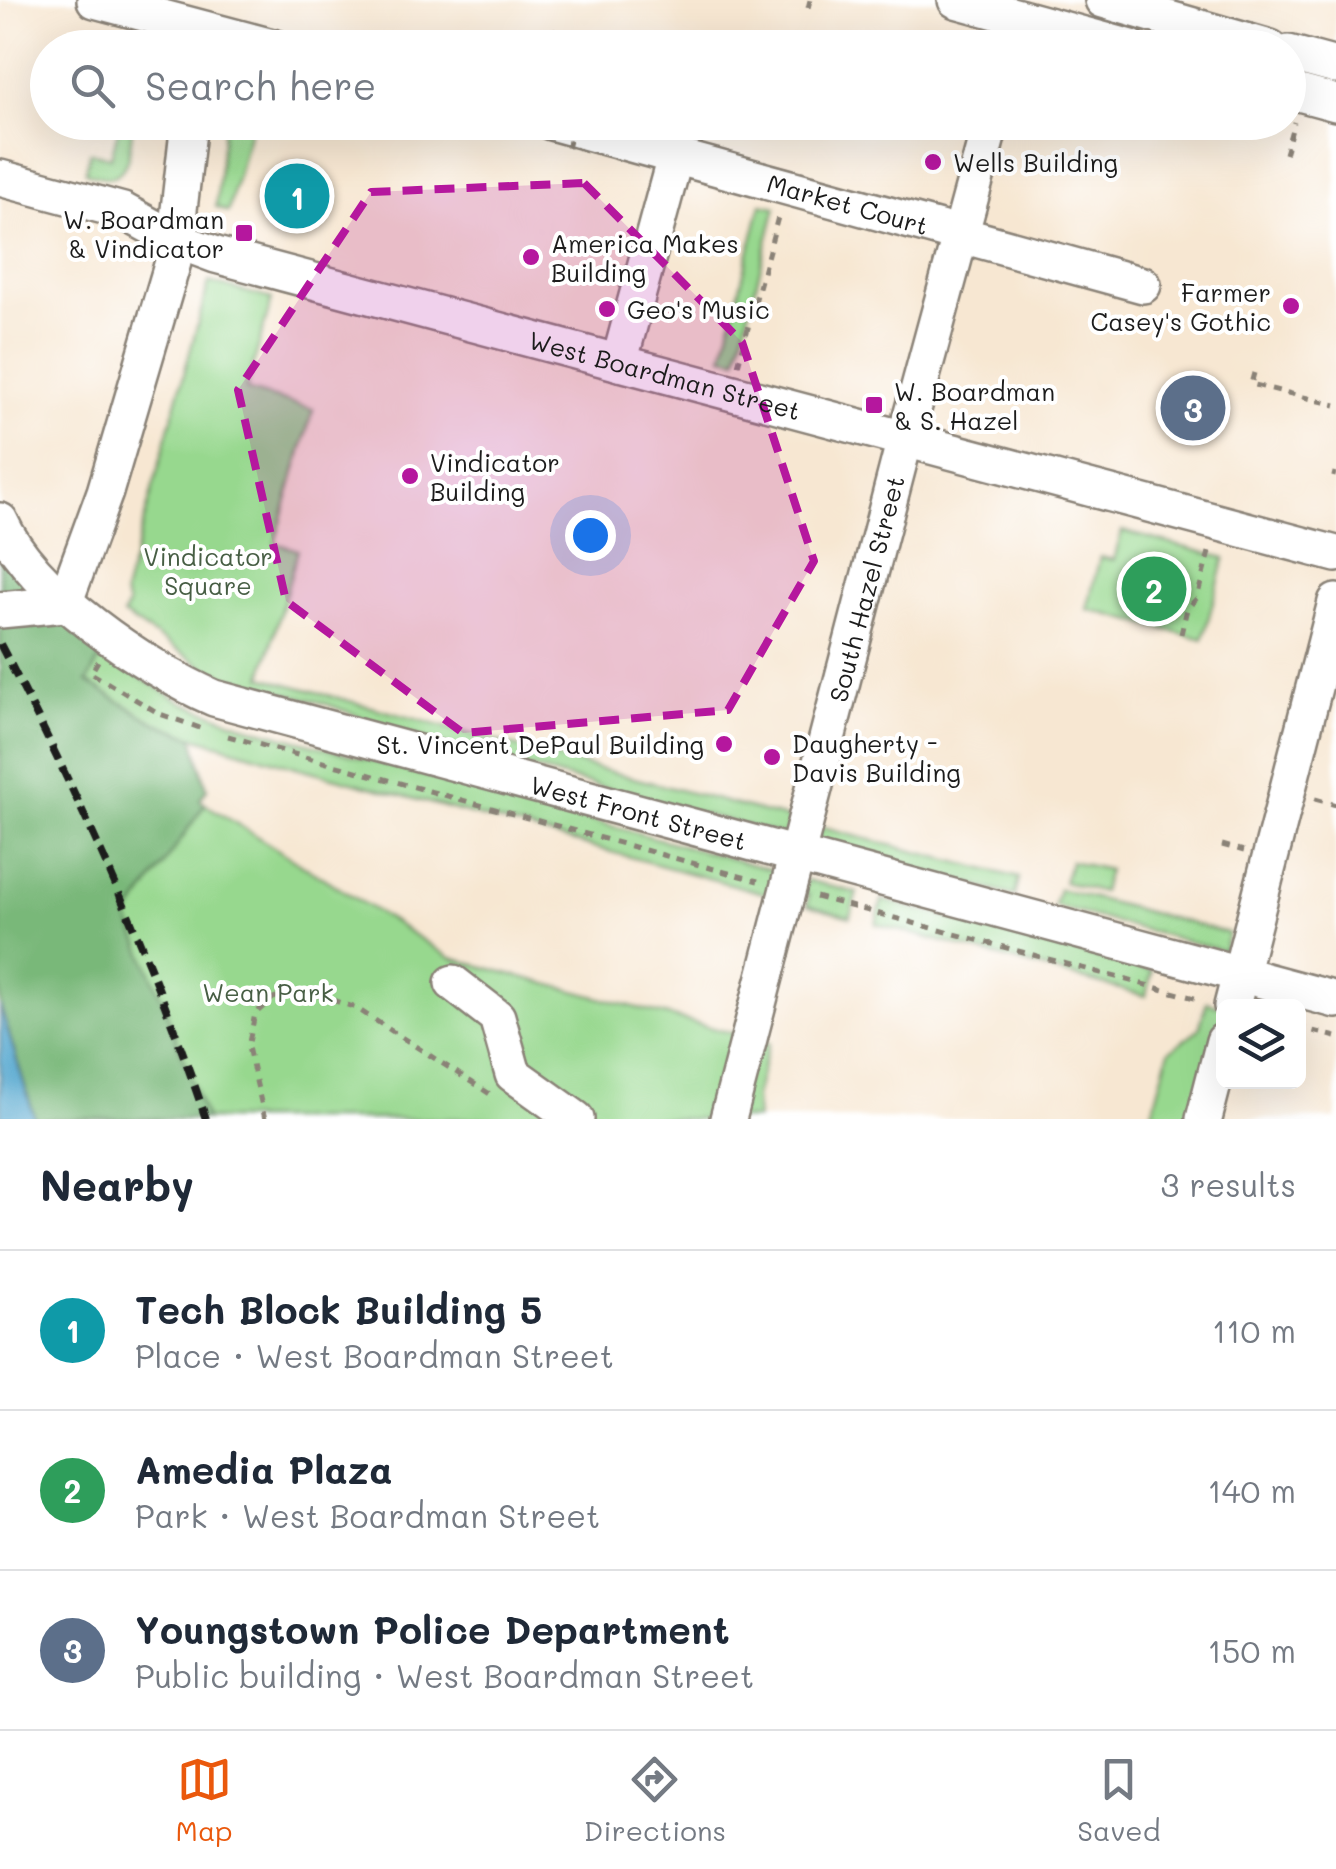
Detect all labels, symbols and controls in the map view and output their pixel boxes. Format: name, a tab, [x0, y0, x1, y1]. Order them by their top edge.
search box	[30, 30, 1306, 140]
icon: search	[65, 58, 120, 113]
text: Search here	[145, 60, 376, 110]
place label: Wells Building	[953, 146, 1118, 178]
marker: Wells Building	[922, 151, 944, 173]
pin: 1	[264, 158, 330, 234]
street label: Market Court	[764, 166, 932, 241]
place label: W. Boardman & Vindicator	[63, 203, 224, 264]
marker: W. Boardman & Vindicator	[233, 222, 255, 244]
place label: America Makes Building	[551, 227, 739, 288]
marker: America Makes Building	[520, 246, 542, 268]
place label: Farmer Casey's Gothic	[1090, 276, 1271, 338]
place label: Geo's Music	[627, 293, 770, 325]
marker: Farmer Casey's Gothic	[1280, 295, 1302, 317]
marker: Geo's Music	[596, 298, 618, 320]
street label: West Boardman Street	[525, 323, 804, 426]
pin: 3	[1160, 370, 1226, 446]
place label: W. Boardman & S. Hazel	[894, 375, 1055, 436]
marker: W. Boardman & S. Hazel	[863, 394, 885, 416]
place label: Vindicator Building	[430, 446, 560, 507]
marker: Vindicator Building	[399, 465, 421, 487]
street label: South Hazel Street	[821, 472, 911, 705]
your location	[565, 510, 616, 561]
park label: Vindicator Square	[143, 540, 273, 601]
pin: 2	[1122, 552, 1186, 626]
place label: Daugherty - Davis Building	[792, 727, 961, 788]
place label: St. Vincent DePaul Building	[376, 728, 704, 760]
marker: St. Vincent DePaul Building	[713, 733, 735, 755]
marker: Daugherty - Davis Building	[761, 746, 783, 768]
street label: West Front Street	[527, 768, 750, 857]
park label: Wean Park	[202, 976, 334, 1008]
map controls	[1216, 999, 1306, 1089]
button: layers	[1216, 999, 1306, 1089]
text: Nearby	[40, 1157, 194, 1212]
text: 3 results	[1160, 1163, 1296, 1205]
text: Tech Block Building 5	[135, 1284, 542, 1334]
text: 1	[65, 1309, 80, 1351]
text: 110 m	[1212, 1309, 1296, 1351]
text: Place · West Boardman Street	[135, 1334, 614, 1376]
text: Amedia Plaza	[135, 1444, 393, 1494]
text: 2	[64, 1469, 81, 1511]
text: 140 m	[1207, 1469, 1296, 1511]
text: Park · West Boardman Street	[135, 1494, 600, 1536]
text: Youngstown Police Department	[135, 1604, 730, 1654]
text: 3	[63, 1629, 82, 1671]
text: 150 m	[1208, 1629, 1296, 1671]
text: Public building · West Boardman Street	[135, 1654, 754, 1696]
tab: Map	[176, 1752, 233, 1848]
tab: Directions	[584, 1752, 726, 1848]
tab: Saved	[1077, 1752, 1160, 1848]

